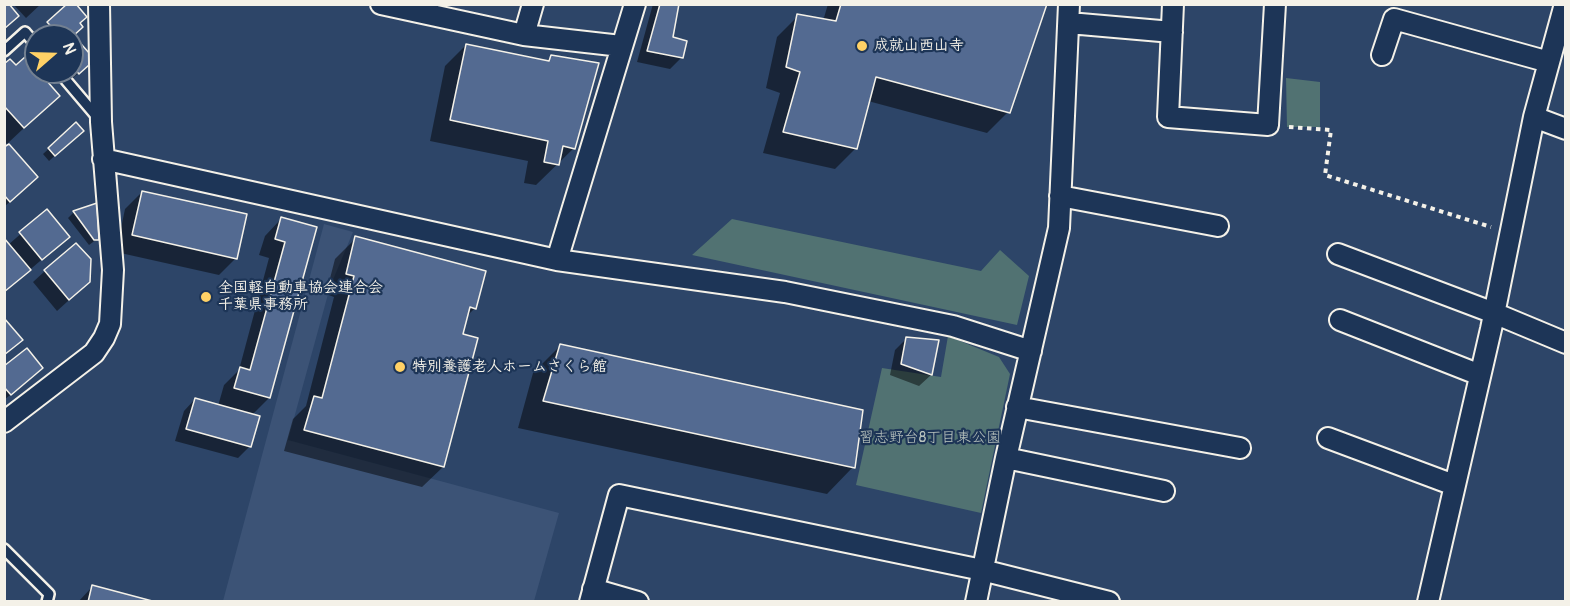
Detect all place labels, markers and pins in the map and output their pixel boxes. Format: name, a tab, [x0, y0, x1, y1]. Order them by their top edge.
place label: 成就山西山寺	[874, 37, 964, 55]
marker: 成就山西山寺	[855, 39, 869, 53]
place label: 全国軽自動車協会連合会 千葉県事務所	[218, 279, 383, 314]
marker: 全国軽自動車協会連合会 千葉県事務所	[199, 290, 213, 304]
place label: 特別養護老人ホームさくら館	[412, 358, 607, 376]
marker: 特別養護老人ホームさくら館	[393, 360, 407, 374]

